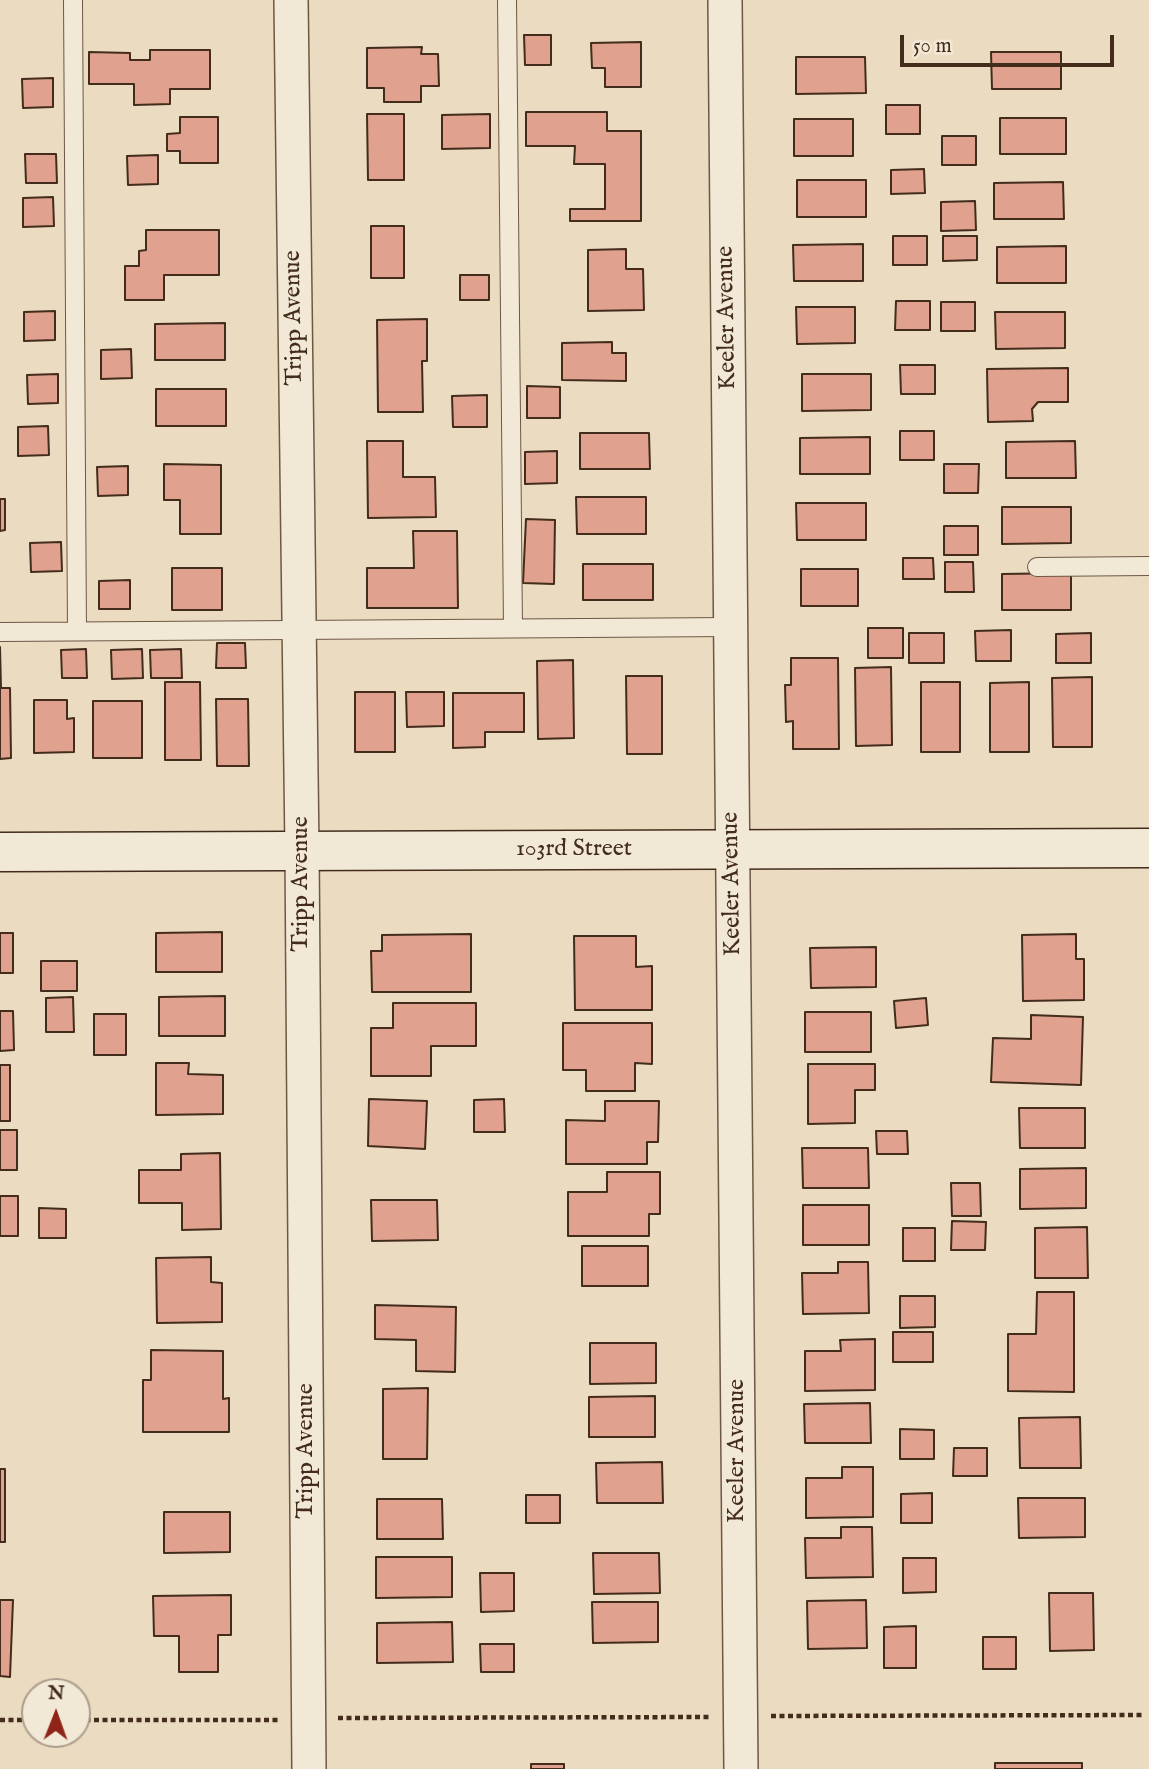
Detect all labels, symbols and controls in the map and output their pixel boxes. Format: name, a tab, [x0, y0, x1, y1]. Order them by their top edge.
scale bar	[904, 21, 1118, 65]
text: 50 m	[913, 33, 952, 60]
street label: Keeler Avenue	[712, 246, 744, 390]
street label: Tripp Avenue	[279, 250, 311, 386]
street label: Keeler Avenue	[717, 812, 749, 956]
street label: Tripp Avenue	[288, 816, 316, 952]
street label: 103rd Street	[516, 836, 632, 864]
street label: Keeler Avenue	[724, 1379, 752, 1523]
street label: Tripp Avenue	[293, 1383, 321, 1519]
north arrow	[21, 1678, 91, 1748]
text: N	[48, 1682, 65, 1706]

